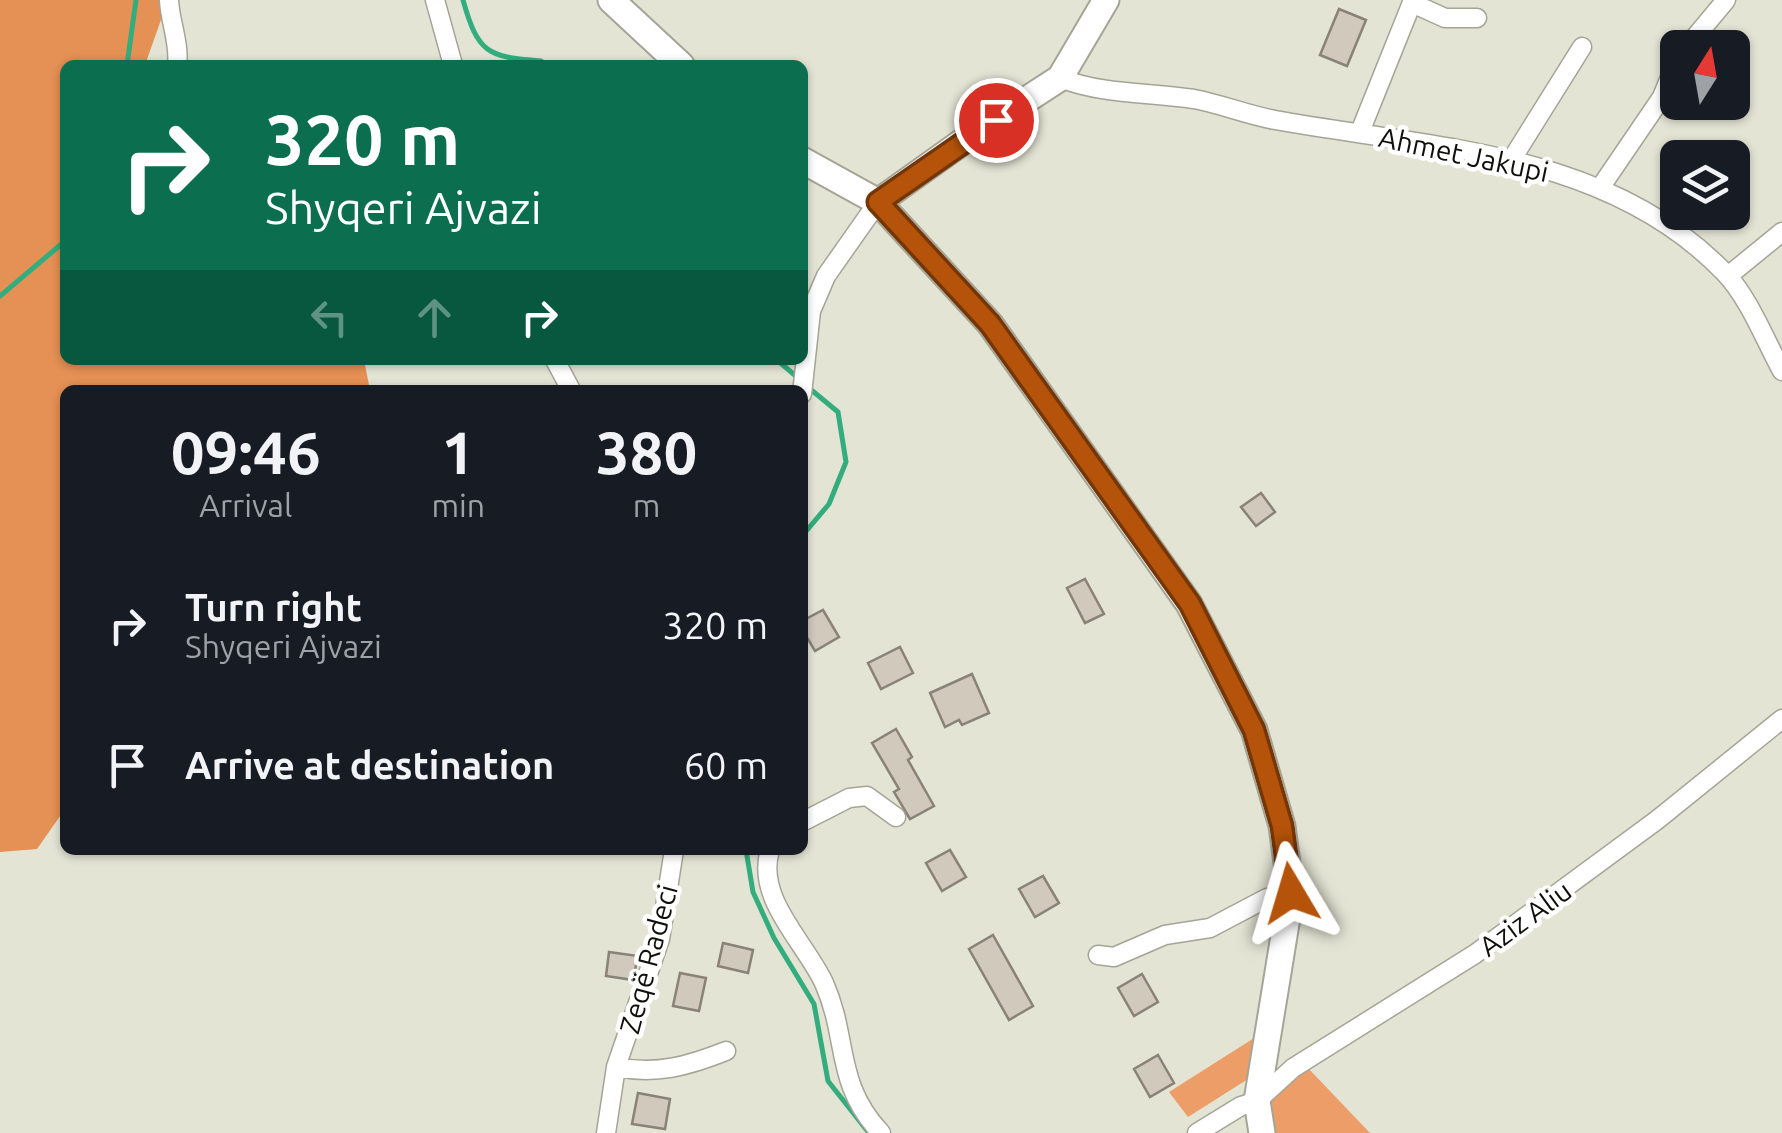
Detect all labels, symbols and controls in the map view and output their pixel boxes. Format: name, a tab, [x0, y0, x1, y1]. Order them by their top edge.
north arrow	[1660, 30, 1750, 120]
map controls	[1660, 30, 1750, 230]
pin	[954, 78, 1039, 163]
icon: arrive	[969, 93, 1024, 148]
icon: right	[100, 100, 230, 230]
text: 320 m	[265, 100, 460, 178]
street label: Ahmet Jakupi	[1376, 121, 1552, 187]
button: layers	[1660, 140, 1750, 230]
text: Shyqeri Ajvazi	[265, 182, 542, 233]
icon: left	[302, 290, 357, 345]
icon: ahead	[407, 290, 462, 345]
icon: right	[512, 290, 567, 345]
text: 09:46	[171, 418, 321, 485]
text: 1	[441, 418, 475, 485]
text: 380	[596, 418, 697, 485]
text: Arrival	[199, 487, 292, 523]
text: min	[431, 487, 485, 523]
text: m	[633, 487, 660, 523]
text: Turn right	[185, 586, 362, 628]
icon: right	[100, 598, 155, 653]
text: 320 m	[662, 604, 768, 646]
text: Shyqeri Ajvazi	[185, 628, 382, 664]
icon: arrive	[100, 738, 155, 793]
text: Arrive at destination	[185, 744, 554, 786]
text: 60 m	[684, 744, 768, 786]
position arrow	[1239, 841, 1343, 945]
street label: Aziz Aliu	[1473, 874, 1577, 962]
street label: Zeqë Radeci	[613, 881, 683, 1037]

